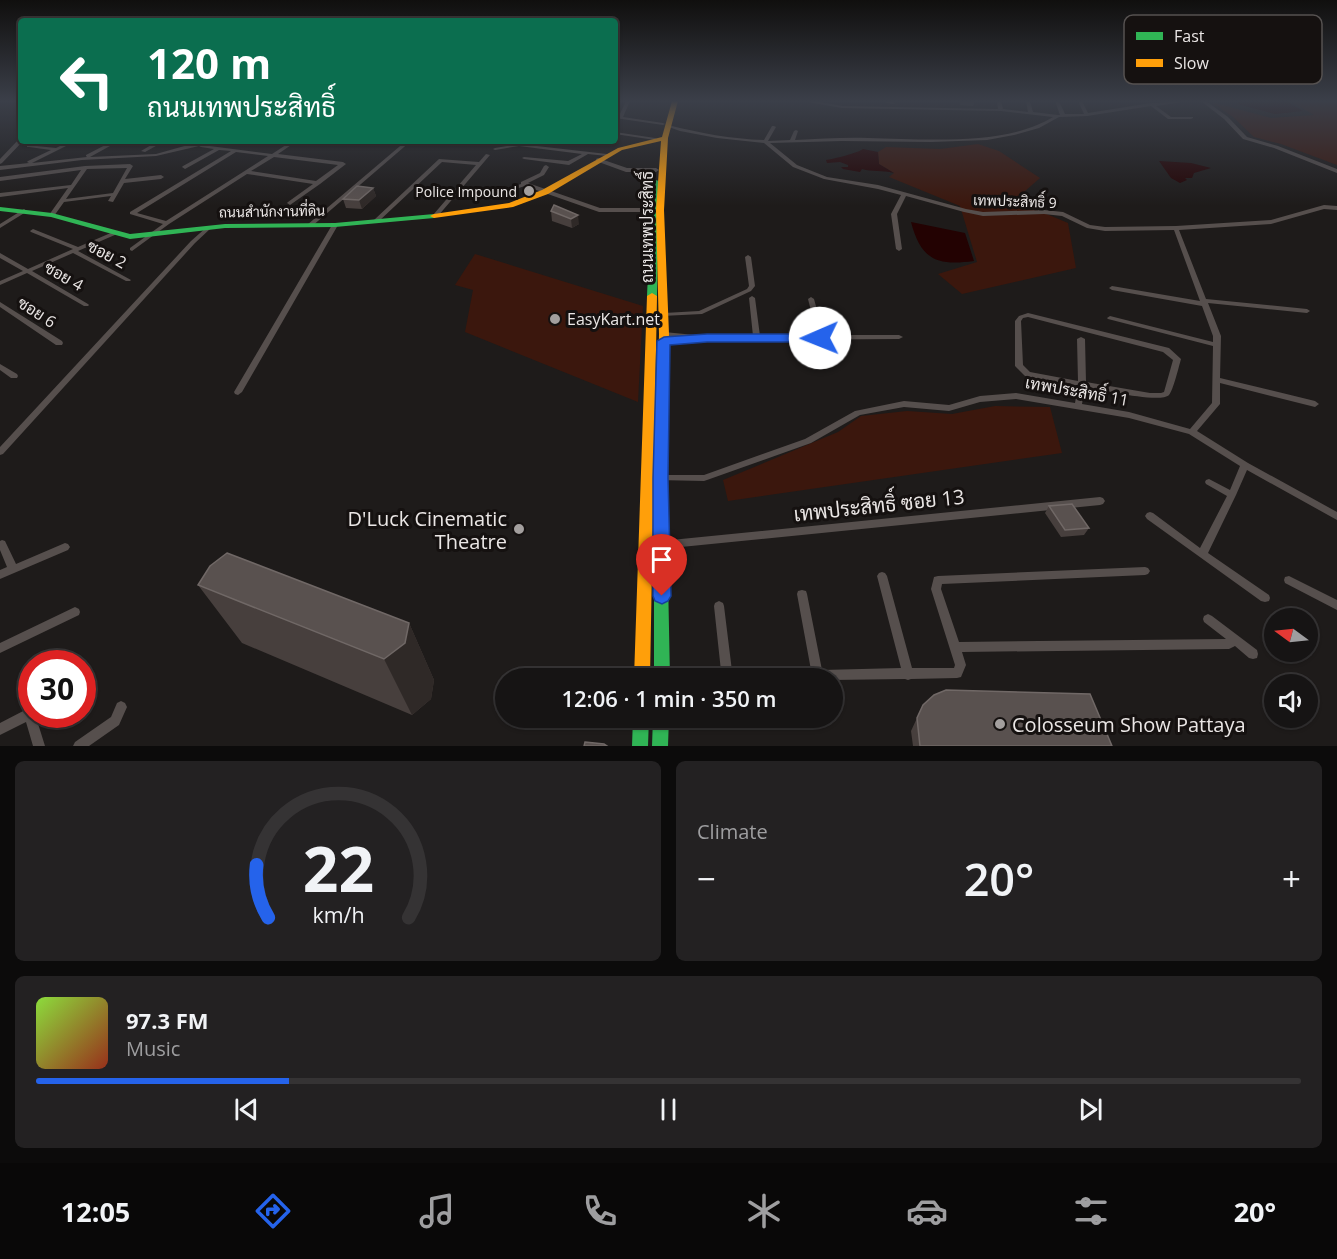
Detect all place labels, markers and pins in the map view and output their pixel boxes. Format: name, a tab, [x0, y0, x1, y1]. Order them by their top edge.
place label: Police Impound	[415, 182, 517, 201]
marker: Police Impound	[522, 184, 536, 198]
place label: EasyKart.net	[567, 308, 660, 330]
marker: EasyKart.net	[548, 312, 562, 326]
place label: D'Luck Cinematic Theatre	[348, 505, 507, 555]
marker: D'Luck Cinematic Theatre	[512, 522, 526, 536]
pin	[636, 534, 687, 596]
place label: Colosseum Show Pattaya	[1012, 711, 1246, 738]
marker: Colosseum Show Pattaya	[993, 717, 1007, 731]

